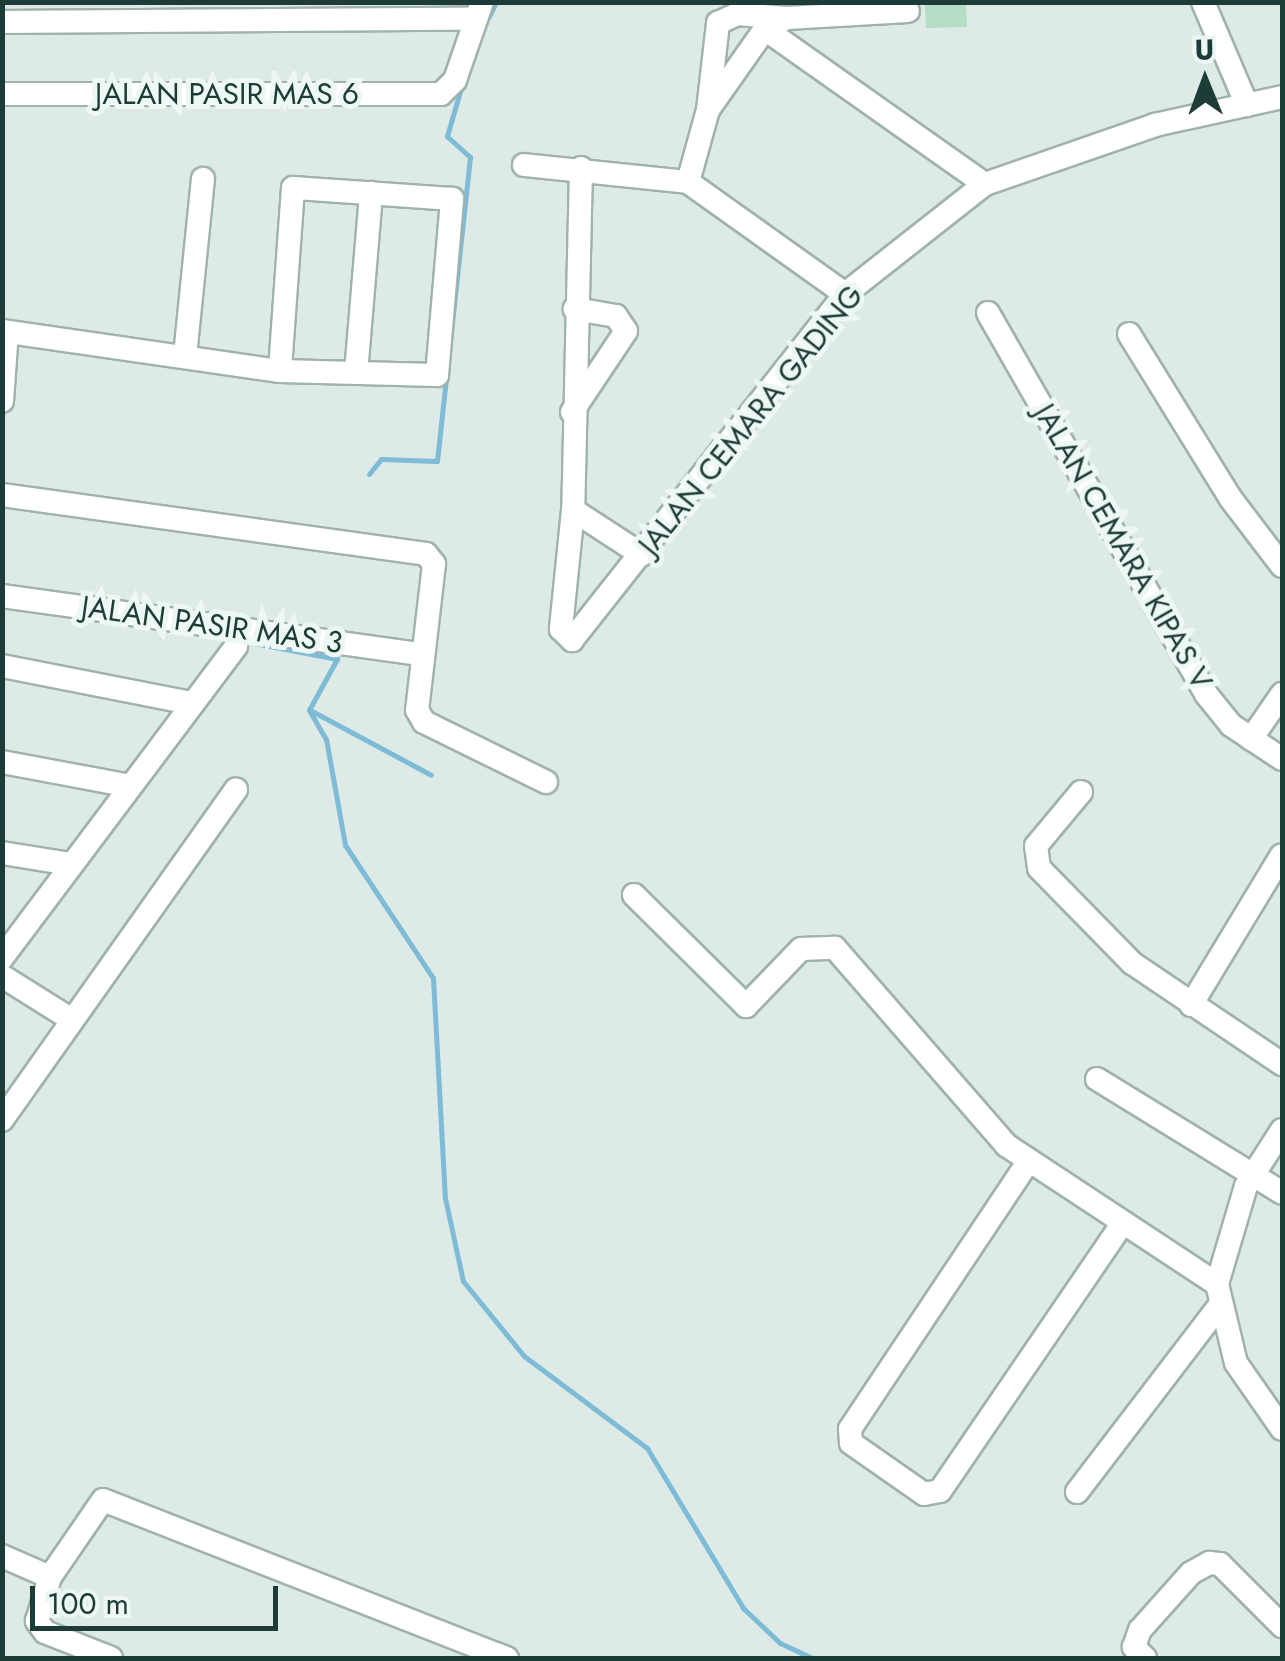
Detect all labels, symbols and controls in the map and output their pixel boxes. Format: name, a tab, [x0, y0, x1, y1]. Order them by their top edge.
text: U	[1194, 29, 1215, 70]
north arrow	[1155, 30, 1255, 130]
street label: JALAN PASIR MAS 6	[95, 76, 359, 112]
street label: JALAN CEMARA GADING	[631, 278, 871, 562]
street label: JALAN CEMARA KIPAS V	[1026, 398, 1220, 696]
street label: JALAN PASIR MAS 3	[79, 589, 345, 661]
scale bar	[35, 1566, 282, 1628]
text: 100 m	[47, 1582, 129, 1625]

